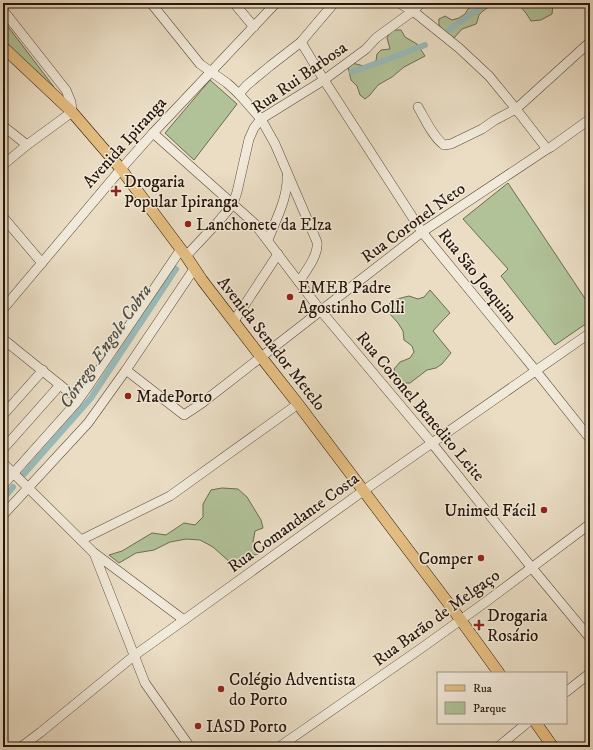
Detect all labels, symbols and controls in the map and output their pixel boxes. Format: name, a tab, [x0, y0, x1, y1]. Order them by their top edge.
street label: Rua Rui Barbosa	[248, 36, 352, 119]
street label: Avenida Ipiranga	[78, 92, 172, 193]
place label: Drogaria Popular Ipiranga	[124, 171, 239, 213]
street label: Rua Coronel Neto	[357, 178, 470, 268]
marker: Drogaria Popular Ipiranga	[111, 186, 121, 196]
place label: Lanchonete da Elza	[196, 214, 333, 236]
marker: Lanchonete da Elza	[183, 219, 193, 229]
street label: Rua São Joaquim	[433, 224, 522, 327]
street label: Avenida Senador Metelo	[212, 272, 331, 415]
place label: EMEB Padre Agostinho Colli	[298, 277, 405, 319]
water label: Córrego Engole Cobra	[55, 280, 157, 413]
marker: EMEB Padre Agostinho Colli	[285, 292, 295, 302]
street label: Rua Coronel Benedito Leite	[351, 327, 489, 486]
place label: MadePorto	[136, 386, 212, 408]
marker: MadePorto	[123, 391, 133, 401]
street label: Rua Comandante Costa	[223, 467, 364, 578]
place label: Unimed Fácil	[444, 500, 536, 522]
marker: Unimed Fácil	[539, 505, 549, 515]
place label: Comper	[419, 548, 474, 570]
marker: Comper	[476, 553, 486, 563]
street label: Rua Barão de Melgaço	[369, 564, 504, 671]
place label: Drogaria Rosário	[487, 605, 548, 647]
marker: Drogaria Rosário	[474, 620, 484, 630]
place label: Colégio Adventista do Porto	[229, 669, 357, 711]
legend	[437, 672, 567, 724]
text: Rua	[473, 681, 493, 696]
marker: Colégio Adventista do Porto	[216, 684, 226, 694]
text: Parque	[473, 701, 506, 716]
place label: IASD Porto	[206, 716, 287, 738]
marker: IASD Porto	[193, 721, 203, 731]

